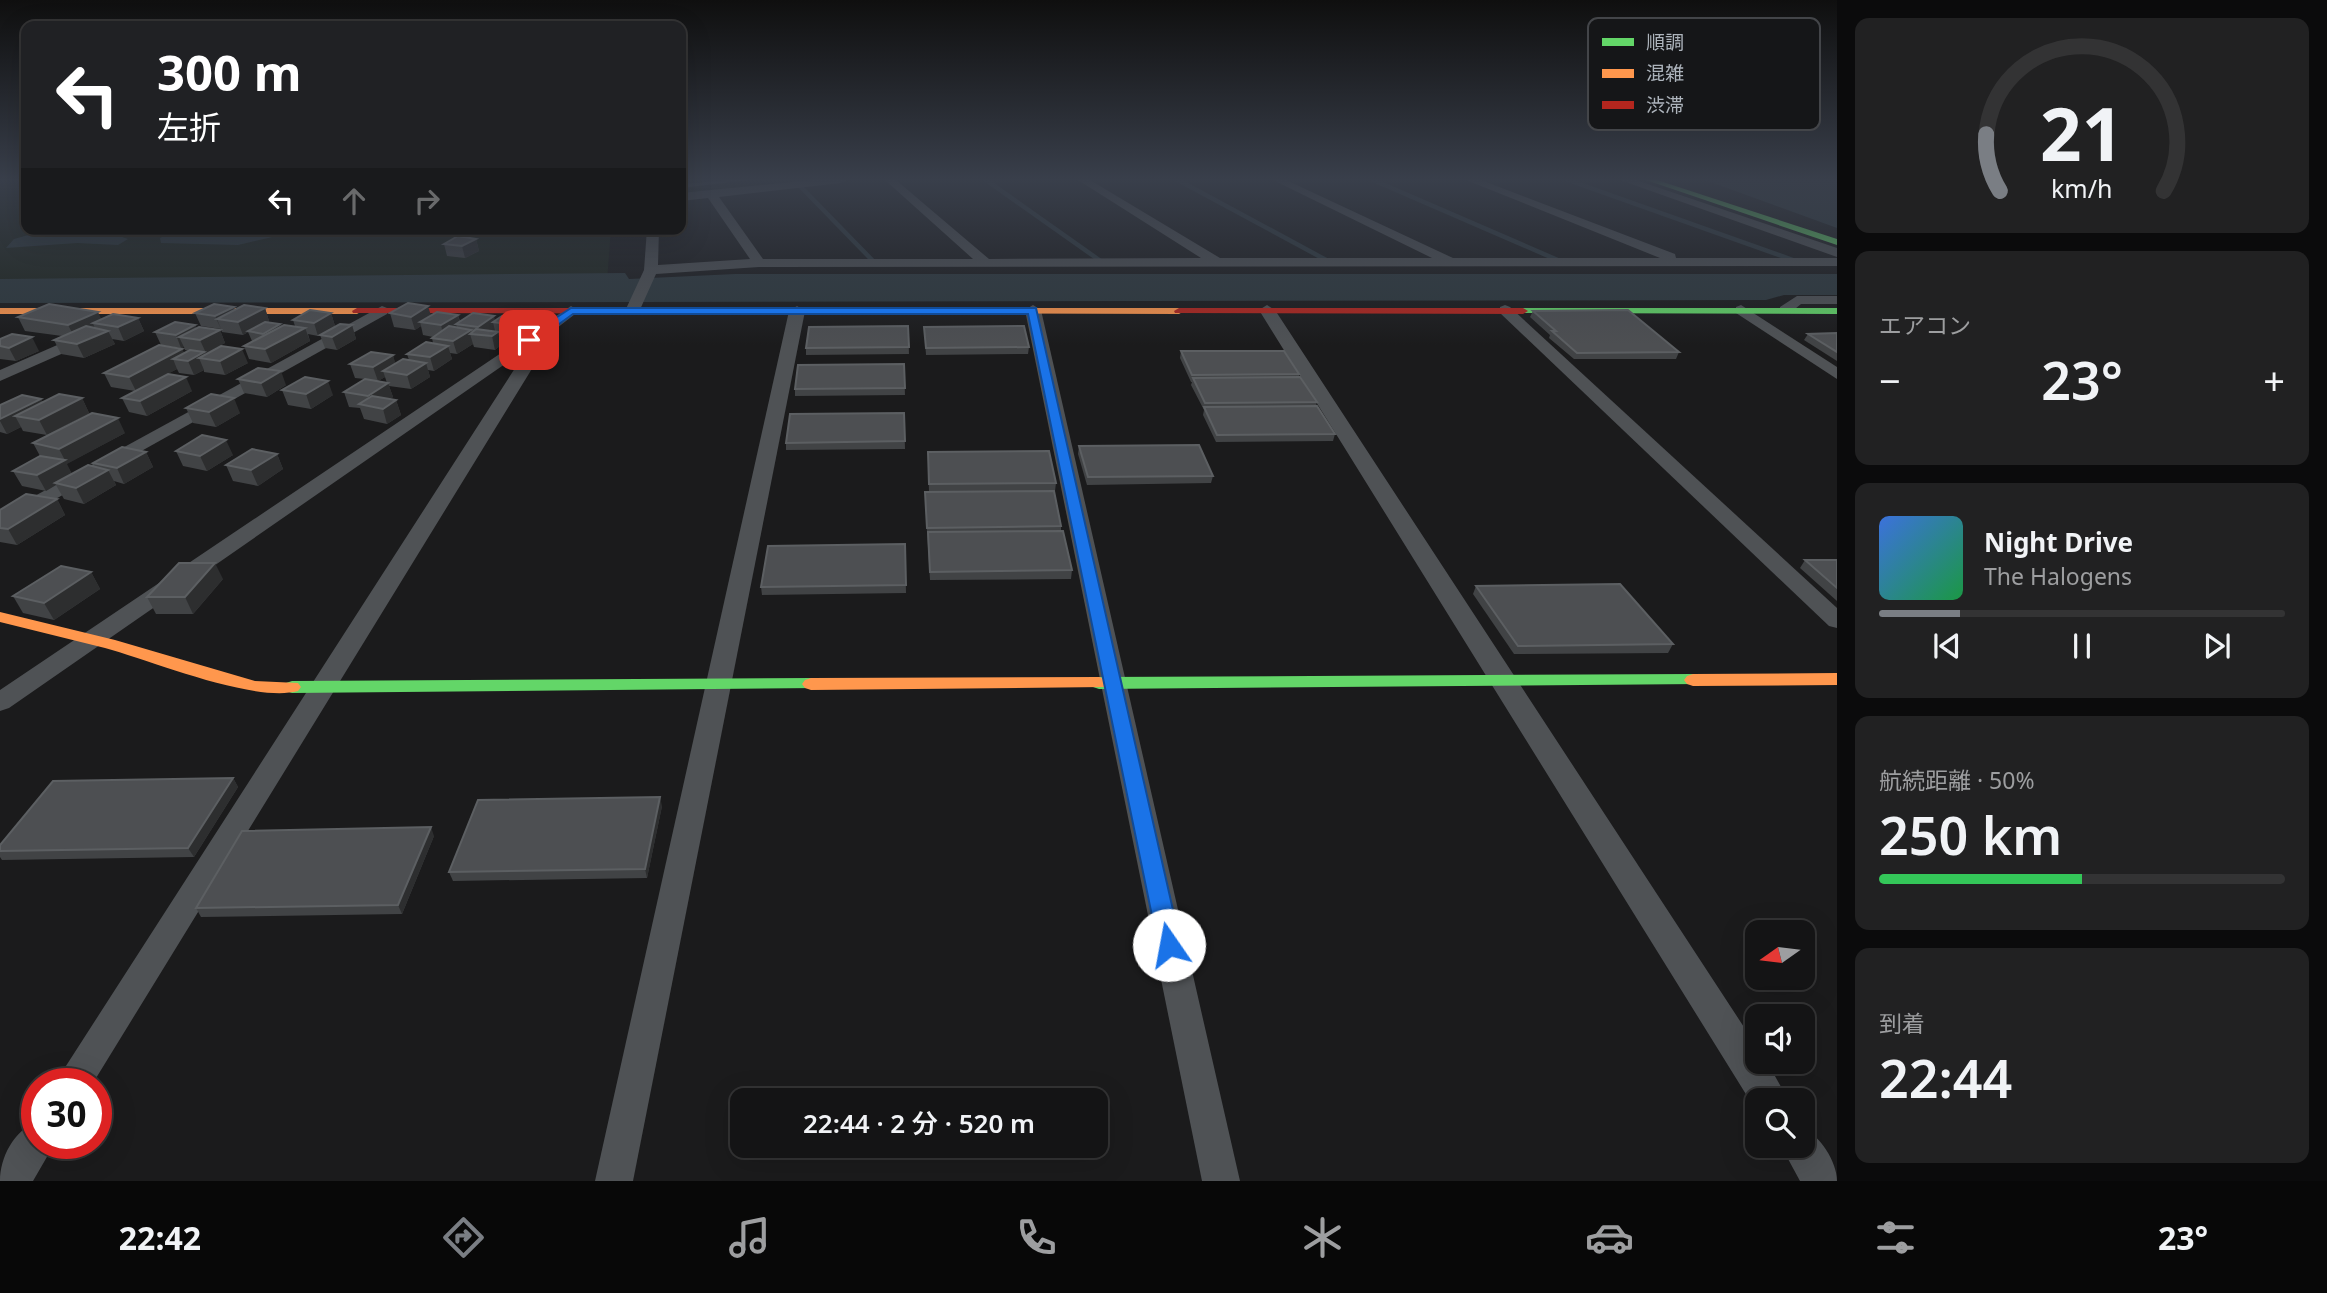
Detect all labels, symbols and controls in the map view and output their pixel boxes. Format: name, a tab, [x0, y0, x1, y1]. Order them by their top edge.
legend	[1588, 18, 1820, 130]
text: 順調	[1646, 29, 1684, 55]
text: 300 m	[157, 39, 302, 105]
icon: left	[42, 49, 133, 140]
text: 混雑	[1646, 60, 1684, 86]
text: 21	[2040, 84, 2124, 183]
text: 渋滞	[1646, 92, 1684, 118]
text: 左折	[157, 105, 221, 148]
text: km/h	[2051, 171, 2113, 205]
icon: left	[262, 182, 300, 220]
icon: ahead	[335, 182, 373, 220]
icon: right	[408, 182, 446, 220]
text: エアコン	[1879, 309, 1971, 341]
pin	[499, 310, 559, 370]
icon: arrive	[510, 321, 548, 359]
text: 23°	[2041, 344, 2123, 415]
text: −	[1879, 354, 1901, 406]
text: +	[2263, 354, 2285, 406]
text: Night Drive	[1984, 524, 2133, 560]
text: The Halogens	[1984, 560, 2132, 592]
icon: previous	[1928, 627, 1966, 665]
icon: pause	[2063, 627, 2101, 665]
icon: next	[2198, 627, 2236, 665]
text: 航続距離 · 50%	[1879, 764, 2035, 796]
text: 250 km	[1879, 799, 2062, 870]
position arrow	[1132, 908, 1206, 982]
north arrow	[1745, 920, 1815, 990]
map controls	[1745, 920, 1815, 1158]
button: sound	[1745, 1004, 1815, 1074]
text: 到着	[1879, 1007, 1925, 1039]
text: 22:44	[1879, 1042, 2012, 1113]
speed limit sign: 30	[21, 1068, 112, 1159]
button: search	[1745, 1088, 1815, 1158]
text: 22:44 · 2 分 · 520 m	[803, 1105, 1035, 1141]
icon: directions	[439, 1213, 488, 1262]
icon: music	[725, 1213, 774, 1262]
icon: phone	[1012, 1213, 1061, 1262]
icon: climate	[1298, 1213, 1347, 1262]
icon: car	[1585, 1213, 1634, 1262]
icon: filters	[1871, 1213, 1920, 1262]
text: 22:42	[119, 1216, 201, 1259]
text: 23°	[2158, 1216, 2208, 1259]

